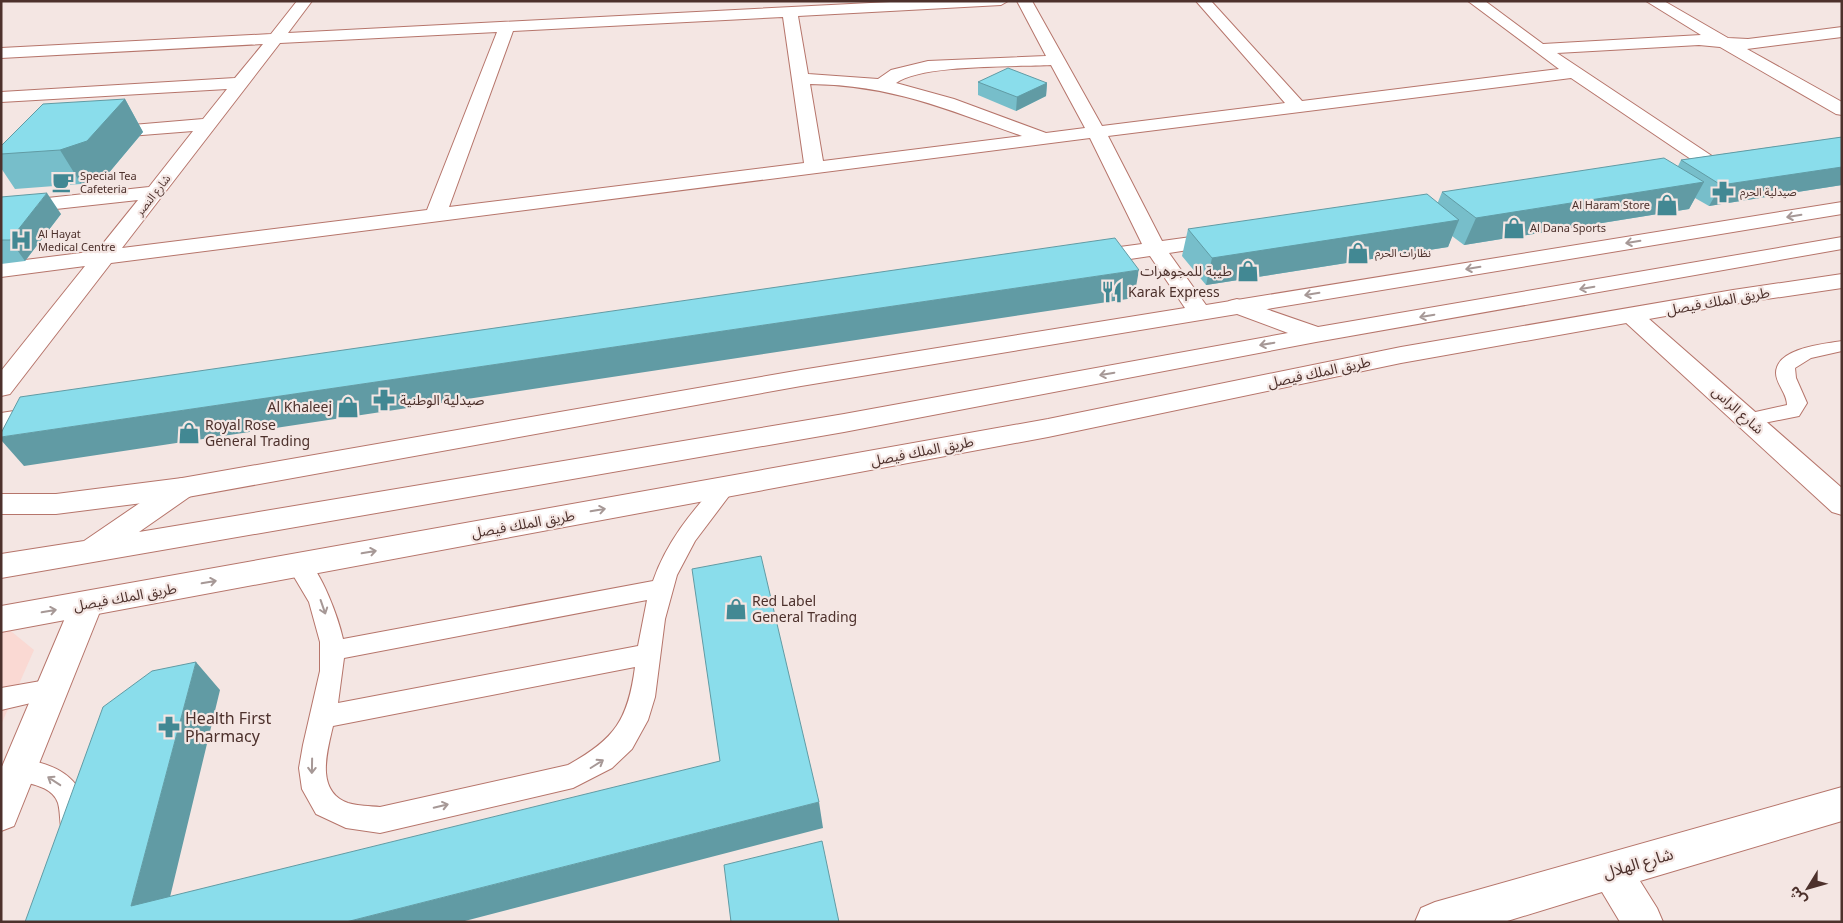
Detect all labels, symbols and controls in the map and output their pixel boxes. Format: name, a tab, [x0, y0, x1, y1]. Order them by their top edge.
place label: Special Tea Cafeteria	[80, 165, 137, 201]
cafe icon: Special Tea Cafeteria	[50, 169, 76, 195]
street label: شارع النصر	[129, 169, 178, 222]
pharmacy icon: صيدلية الحرم	[1710, 179, 1736, 205]
place label: صيدلية الحرم	[1740, 181, 1797, 204]
shop icon: Al Haram Store	[1654, 192, 1680, 218]
place label: Al Haram Store	[1572, 194, 1650, 217]
one-way arrow	[1786, 212, 1802, 222]
shop icon: Al Dana Sports	[1501, 215, 1527, 241]
place label: Al Dana Sports	[1530, 217, 1606, 240]
place label: Al Hayat Medical Centre	[38, 223, 115, 259]
hospital icon: Al Hayat Medical Centre	[8, 227, 34, 253]
one-way arrow	[1626, 238, 1642, 248]
shop icon: نظارات الحرم	[1345, 240, 1371, 266]
place label: نظارات الحرم	[1375, 242, 1431, 265]
place label: طيبة للمجوهرات	[1140, 257, 1232, 286]
shop icon: طيبة للمجوهرات	[1235, 258, 1261, 284]
one-way arrow	[1465, 264, 1481, 274]
place label: Karak Express	[1128, 278, 1220, 307]
street label: طريق الملك فيصل	[1664, 278, 1772, 325]
restaurant icon: Karak Express	[1099, 279, 1125, 305]
one-way arrow	[1579, 283, 1595, 293]
one-way arrow	[1305, 289, 1321, 299]
one-way arrow	[1419, 311, 1435, 321]
one-way arrow	[1259, 340, 1275, 350]
street label: طريق الملك فيصل	[1265, 347, 1373, 398]
one-way arrow	[1099, 369, 1115, 379]
street label: شارع الراس	[1704, 378, 1771, 442]
place label: صيدلية الوطنية	[400, 386, 485, 415]
pharmacy icon: صيدلية الوطنية	[371, 387, 397, 413]
place label: Al Khaleej	[268, 393, 332, 422]
shop icon: Al Khaleej	[335, 394, 361, 420]
place label: Royal Rose General Trading	[205, 411, 310, 456]
shop icon: Royal Rose General Trading	[176, 420, 202, 446]
street label: طريق الملك فيصل	[868, 427, 976, 476]
street label: طريق الملك فيصل	[469, 501, 577, 548]
one-way arrow	[589, 505, 605, 515]
one-way arrow	[361, 547, 377, 557]
street label: طريق الملك فيصل	[71, 574, 179, 621]
one-way arrow	[201, 576, 217, 586]
place label: Red Label General Trading	[752, 587, 857, 632]
shop icon: Red Label General Trading	[723, 596, 749, 622]
one-way arrow	[319, 599, 328, 614]
one-way arrow	[41, 605, 57, 615]
place label: Health First Pharmacy	[185, 702, 272, 754]
pharmacy icon: Health First Pharmacy	[156, 714, 182, 740]
one-way arrow	[307, 758, 317, 774]
one-way arrow	[590, 759, 604, 769]
one-way arrow	[47, 776, 61, 786]
one-way arrow	[432, 801, 448, 810]
street label: شارع الهلال	[1599, 838, 1678, 890]
north arrow	[1783, 863, 1833, 913]
text: ش	[1781, 879, 1815, 912]

